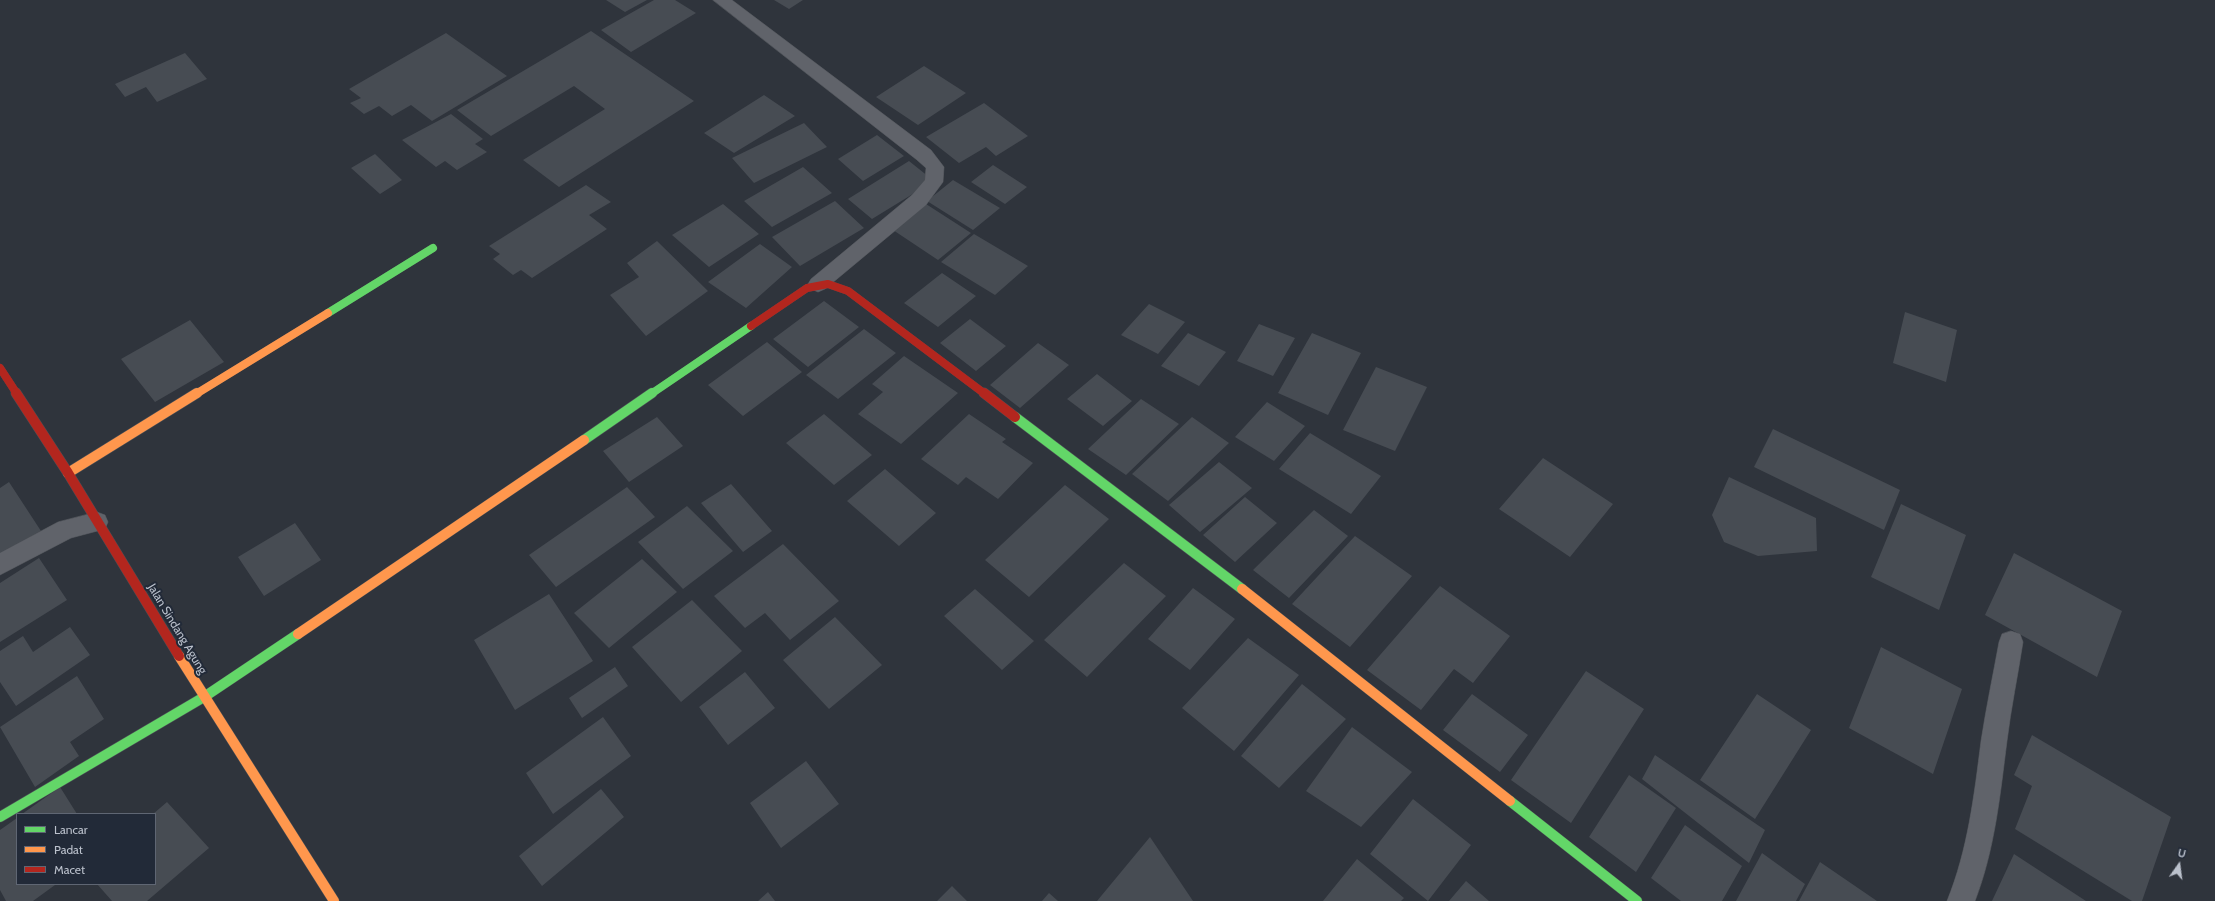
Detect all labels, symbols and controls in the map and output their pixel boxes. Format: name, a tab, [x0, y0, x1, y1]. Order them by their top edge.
street label: Jalan Sindang Agung	[144, 581, 210, 677]
legend	[16, 813, 156, 885]
text: Lancar	[54, 822, 87, 837]
text: Padat	[54, 842, 83, 857]
north arrow	[2159, 845, 2199, 885]
text: U	[2176, 846, 2187, 861]
text: Macet	[54, 862, 85, 877]

